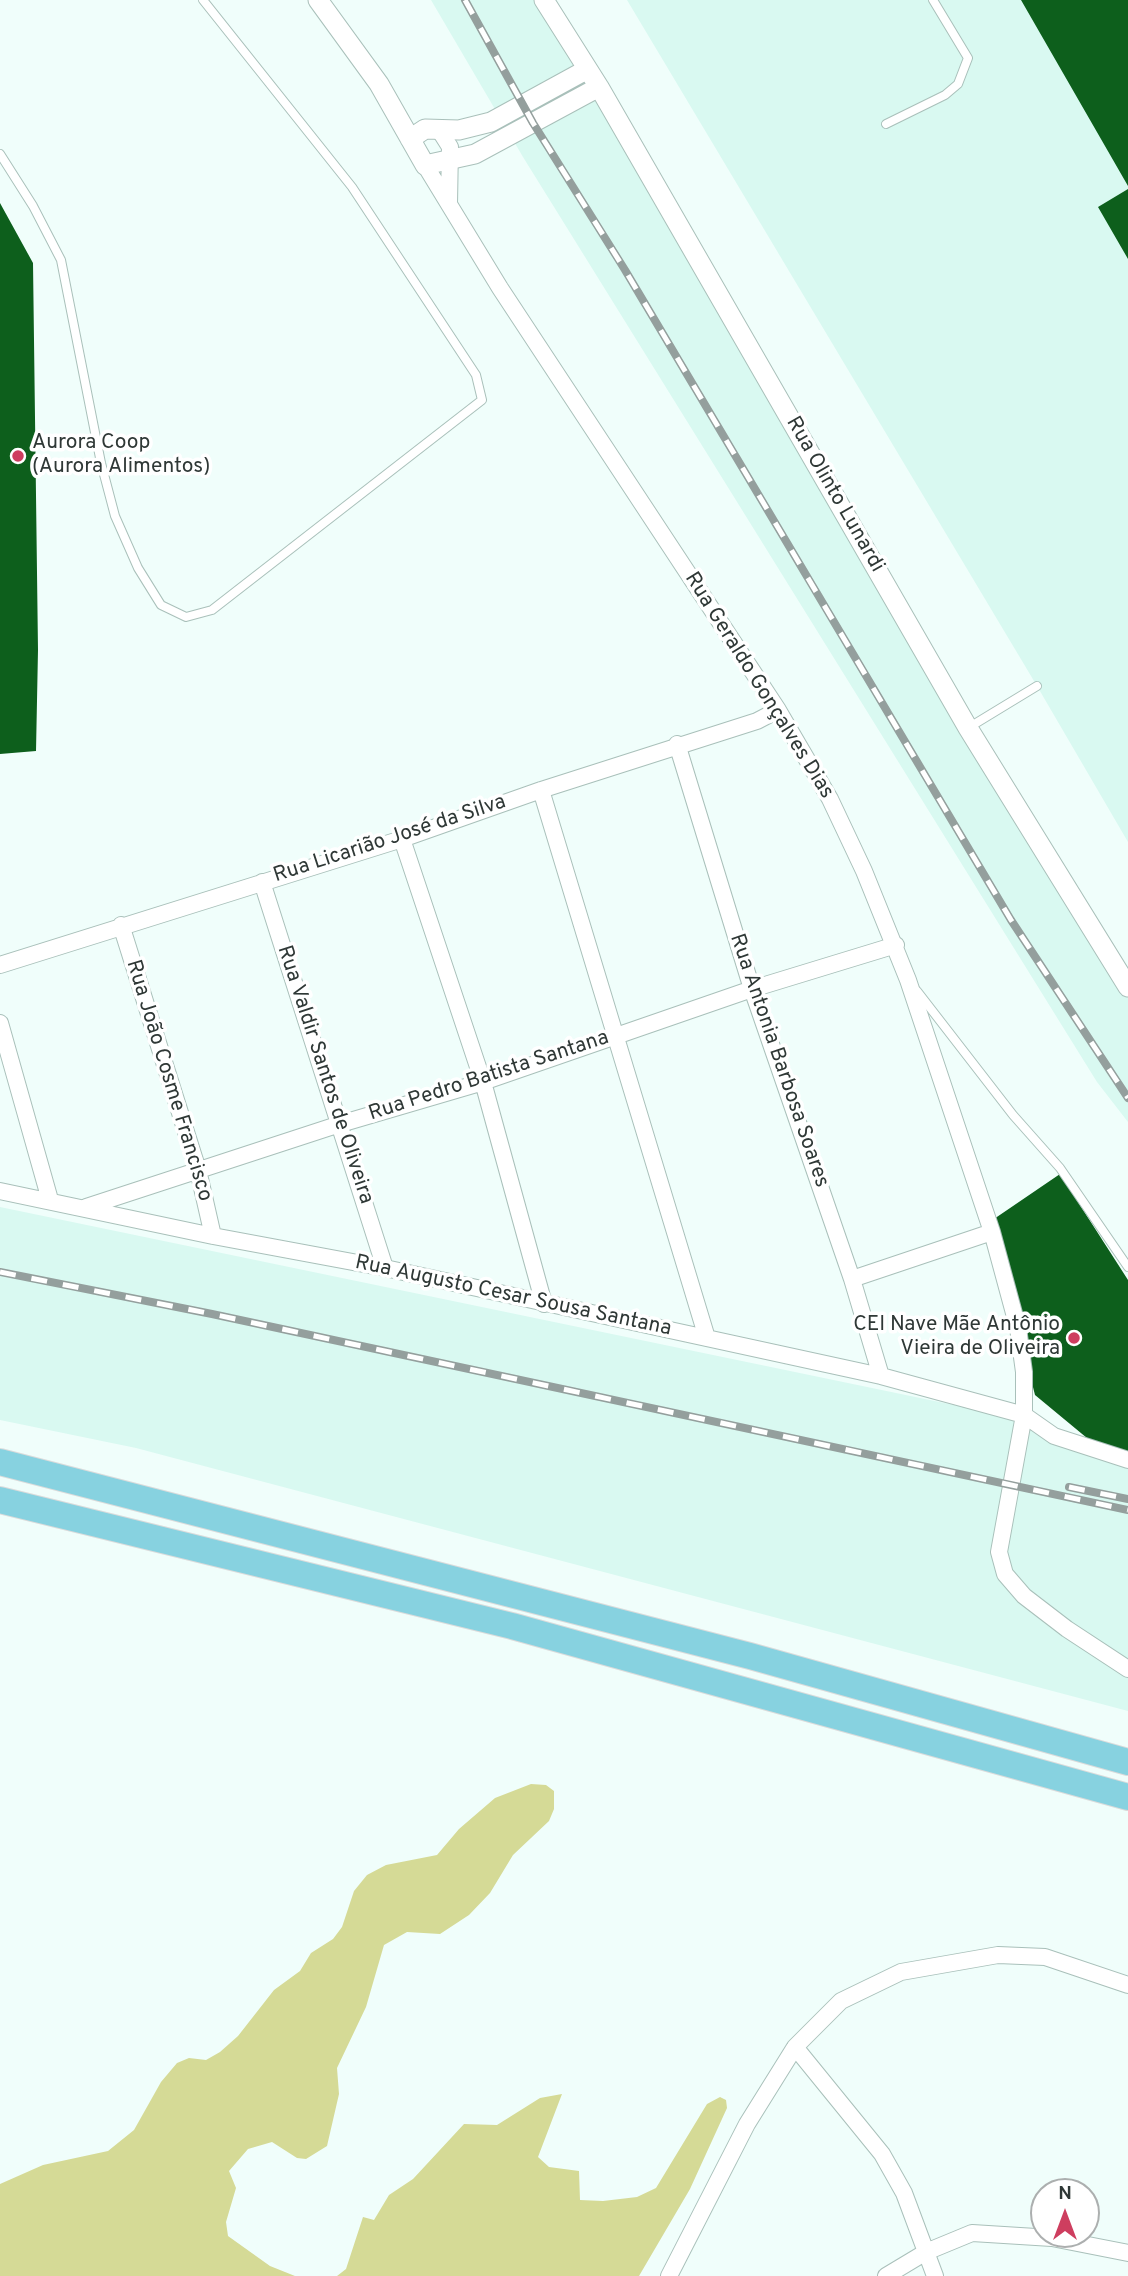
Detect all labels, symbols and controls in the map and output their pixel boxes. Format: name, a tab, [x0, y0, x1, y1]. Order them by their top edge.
street label: Rua Olinto Lunardi	[779, 413, 889, 577]
place label: Aurora Coop (Aurora Alimentos)	[32, 431, 210, 481]
marker: Aurora Coop (Aurora Alimentos)	[10, 448, 26, 464]
street label: Rua Geraldo Gonçalves Dias	[678, 568, 838, 804]
street label: Rua Licarião José da Silva	[271, 791, 509, 889]
street label: Rua Antonia Barbosa Soares	[723, 931, 833, 1191]
street label: Rua Valdir Santos de Oliveira	[270, 943, 378, 1207]
street label: Rua João Cosme Francisco	[119, 957, 217, 1205]
street label: Rua Pedro Batista Santana	[366, 1026, 612, 1128]
street label: Rua Augusto Cesar Sousa Santana	[353, 1251, 673, 1343]
place label: CEI Nave Mãe Antônio Vieira de Oliveira	[853, 1313, 1060, 1363]
marker: CEI Nave Mãe Antônio Vieira de Oliveira	[1066, 1330, 1082, 1346]
north arrow	[1030, 2178, 1100, 2248]
text: N	[1058, 2182, 1072, 2206]

